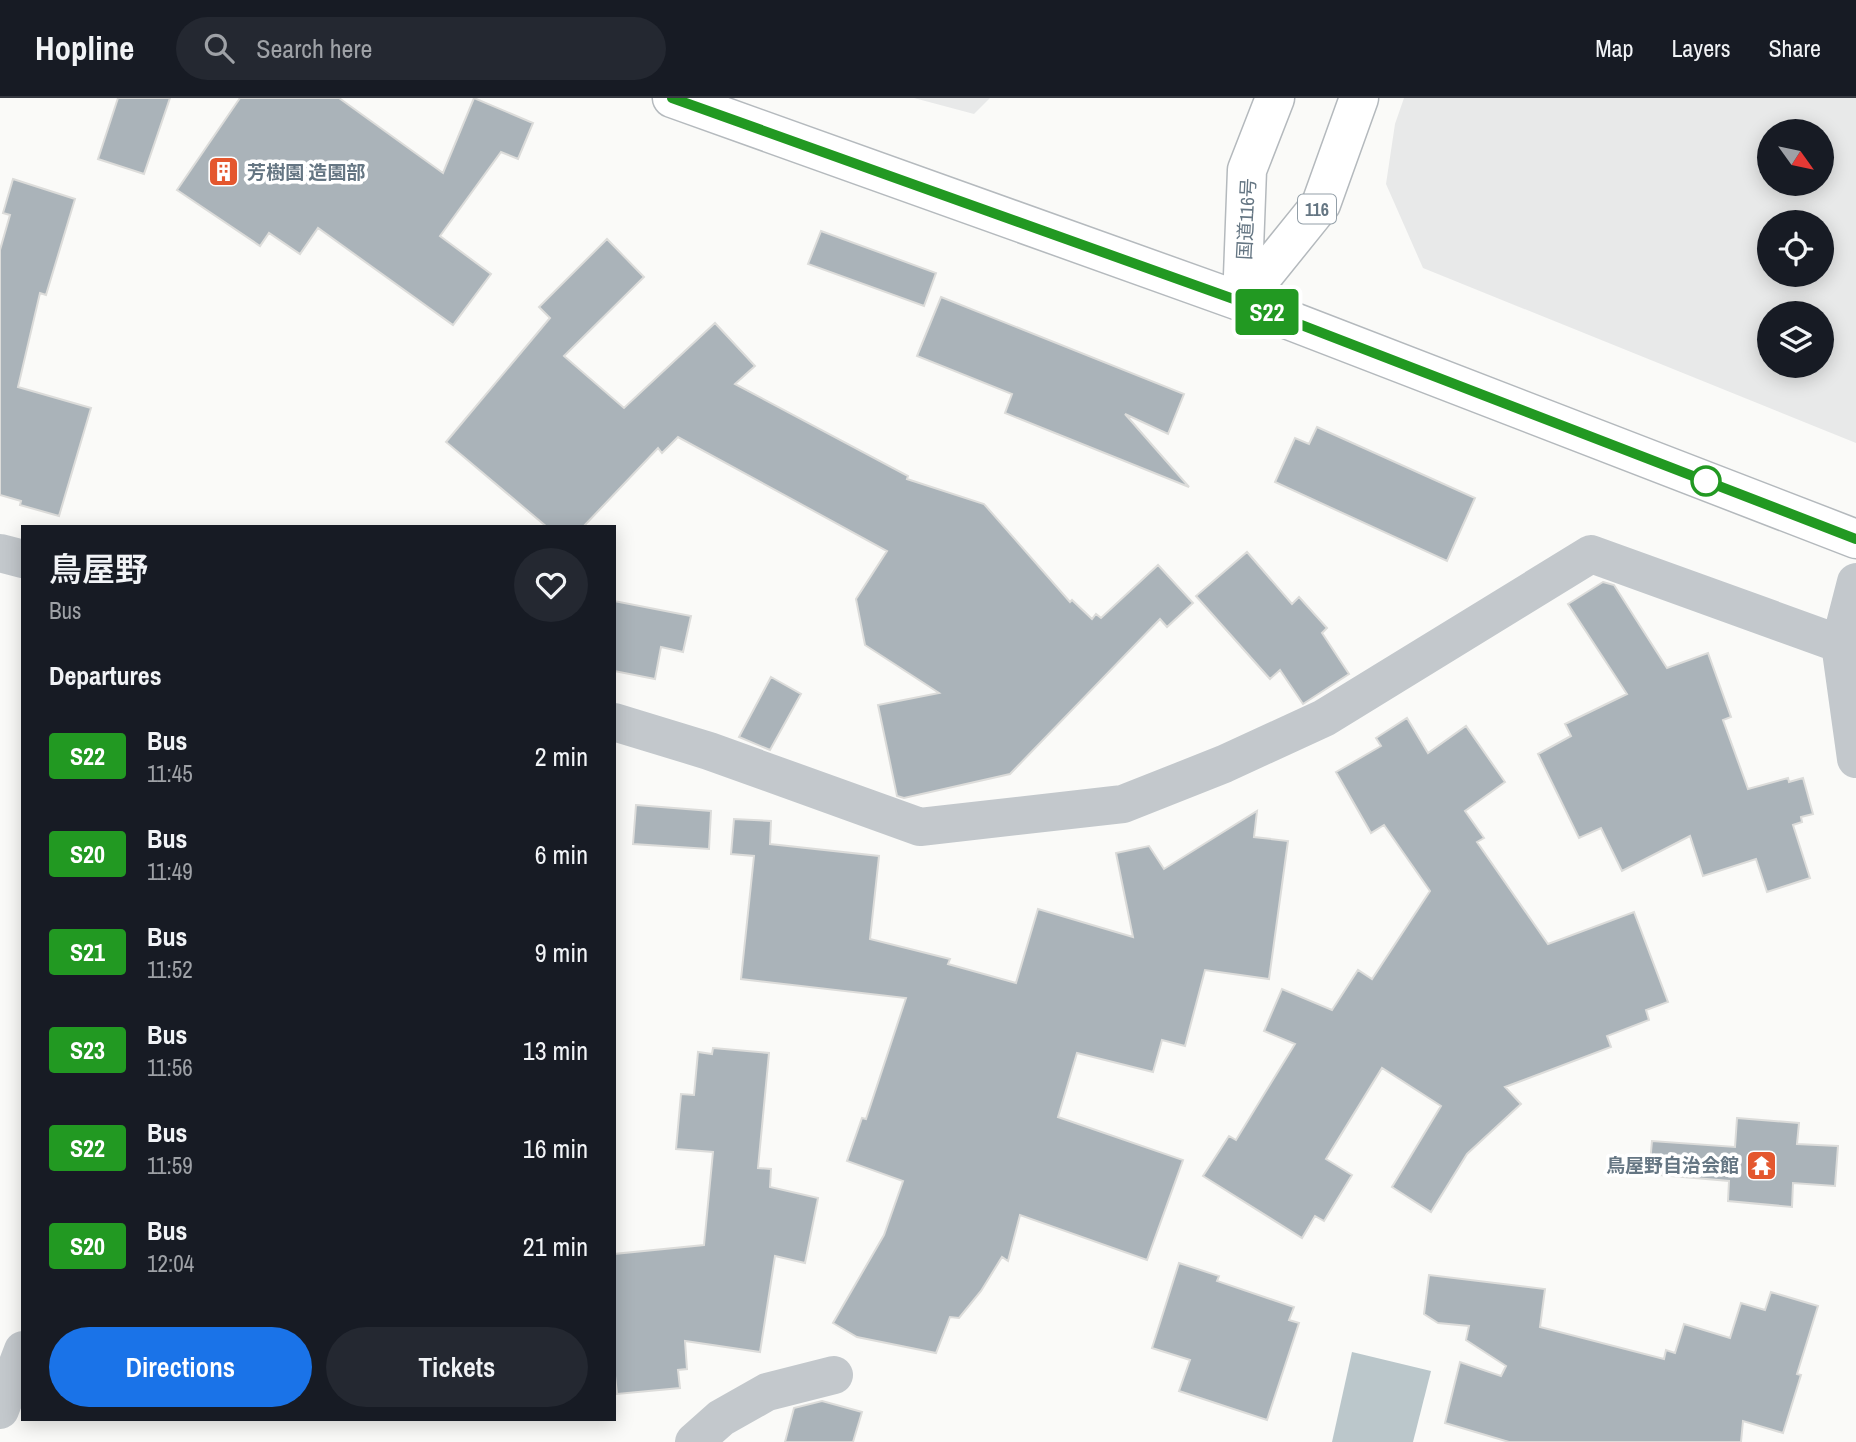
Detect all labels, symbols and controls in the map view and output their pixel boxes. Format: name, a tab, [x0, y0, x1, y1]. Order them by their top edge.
search box	[176, 17, 666, 80]
text: Hopline	[35, 26, 134, 70]
icon: search	[200, 29, 238, 67]
text: Search here	[256, 31, 372, 66]
text: Map	[1595, 32, 1633, 64]
text: Layers	[1671, 32, 1730, 64]
text: Share	[1768, 32, 1821, 64]
north arrow	[1757, 119, 1834, 196]
map controls	[1757, 119, 1834, 378]
building icon: 芳樹園 造園部	[207, 155, 241, 189]
place label: 芳樹園 造園部	[247, 159, 365, 185]
street label: 国道116号	[1231, 177, 1261, 261]
road number: 116	[1298, 194, 1336, 224]
button: locate	[1757, 210, 1834, 287]
line badge: S22	[1227, 289, 1307, 335]
text: S22	[1249, 296, 1285, 328]
button: layers	[1757, 301, 1834, 378]
unlabelled marker	[1691, 466, 1721, 496]
text: 鳥屋野	[49, 547, 148, 591]
button: heart	[514, 548, 588, 622]
text: Bus	[49, 595, 82, 626]
text: Departures	[49, 658, 162, 693]
text: Bus	[147, 723, 187, 758]
text: 2 min	[535, 739, 588, 774]
text: S22	[70, 740, 105, 772]
text: 11:45	[147, 758, 193, 789]
text: Bus	[147, 821, 187, 856]
text: 6 min	[535, 837, 588, 872]
text: S20	[70, 838, 105, 870]
text: 11:49	[147, 856, 193, 887]
text: Bus	[147, 919, 187, 954]
text: 9 min	[535, 935, 588, 970]
text: S21	[70, 936, 105, 968]
text: 11:52	[147, 954, 193, 985]
text: Bus	[147, 1017, 187, 1052]
text: 13 min	[523, 1033, 588, 1068]
text: S23	[70, 1034, 105, 1066]
text: 11:56	[147, 1052, 193, 1083]
text: Bus	[147, 1115, 187, 1150]
text: 16 min	[523, 1131, 588, 1166]
text: S22	[70, 1132, 105, 1164]
temple icon: 鳥屋野自治会館	[1745, 1148, 1779, 1182]
text: 11:59	[147, 1150, 193, 1181]
place label: 鳥屋野自治会館	[1606, 1152, 1739, 1178]
text: Bus	[147, 1213, 187, 1248]
text: 21 min	[523, 1229, 588, 1264]
text: S20	[70, 1230, 105, 1262]
text: 12:04	[147, 1248, 194, 1279]
button: Directions	[49, 1327, 312, 1407]
button: Tickets	[326, 1327, 588, 1407]

